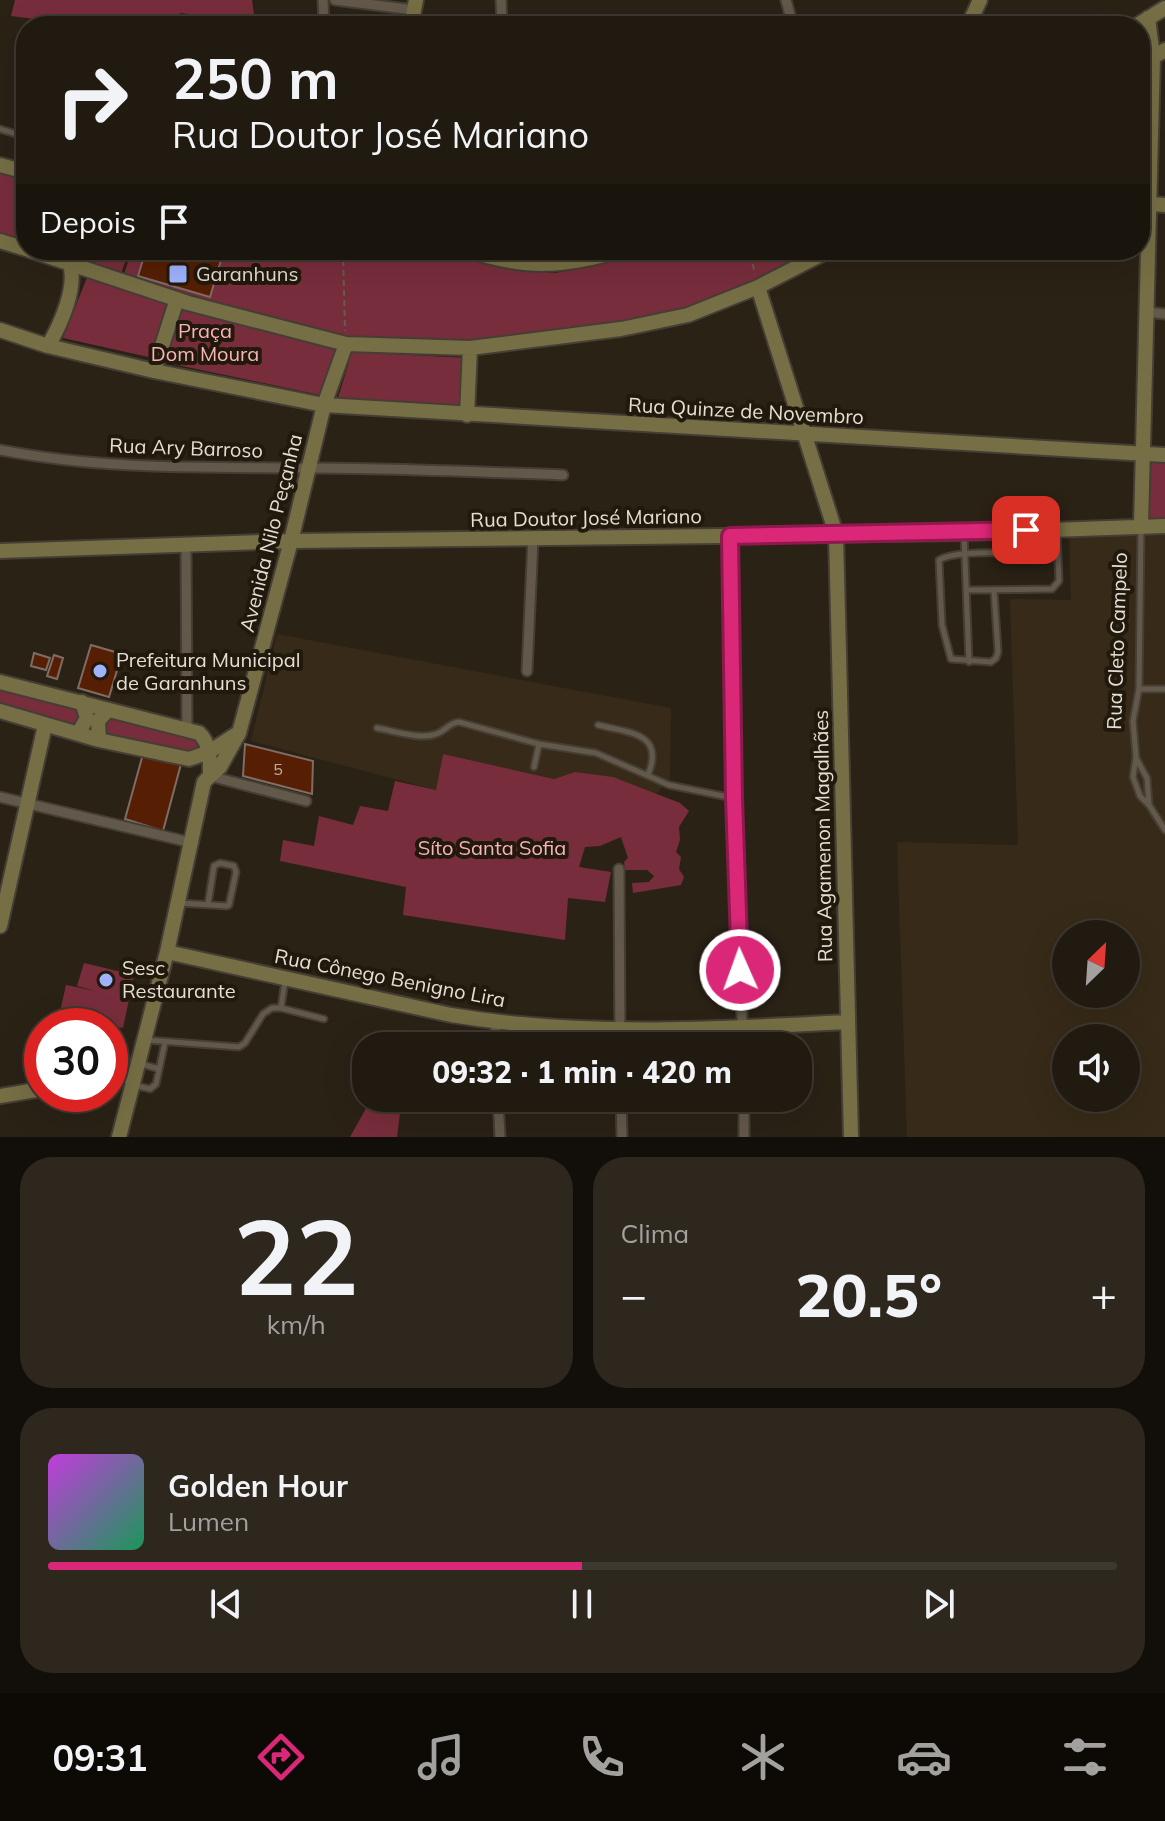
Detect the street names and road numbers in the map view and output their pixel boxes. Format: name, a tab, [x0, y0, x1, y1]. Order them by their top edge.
street label: Rua Quinze de Novembro	[627, 392, 865, 429]
street label: Avenida Nilo Peçanha	[234, 431, 307, 634]
street label: Rua Ary Barroso	[109, 432, 263, 463]
street label: Rua Doutor José Mariano	[470, 503, 702, 532]
street label: Rua Cleto Campelo	[1101, 552, 1132, 730]
street label: Rua Agamenon Magalhães	[808, 710, 837, 962]
street label: Rua Cônego Benigno Lira	[273, 943, 508, 1012]

